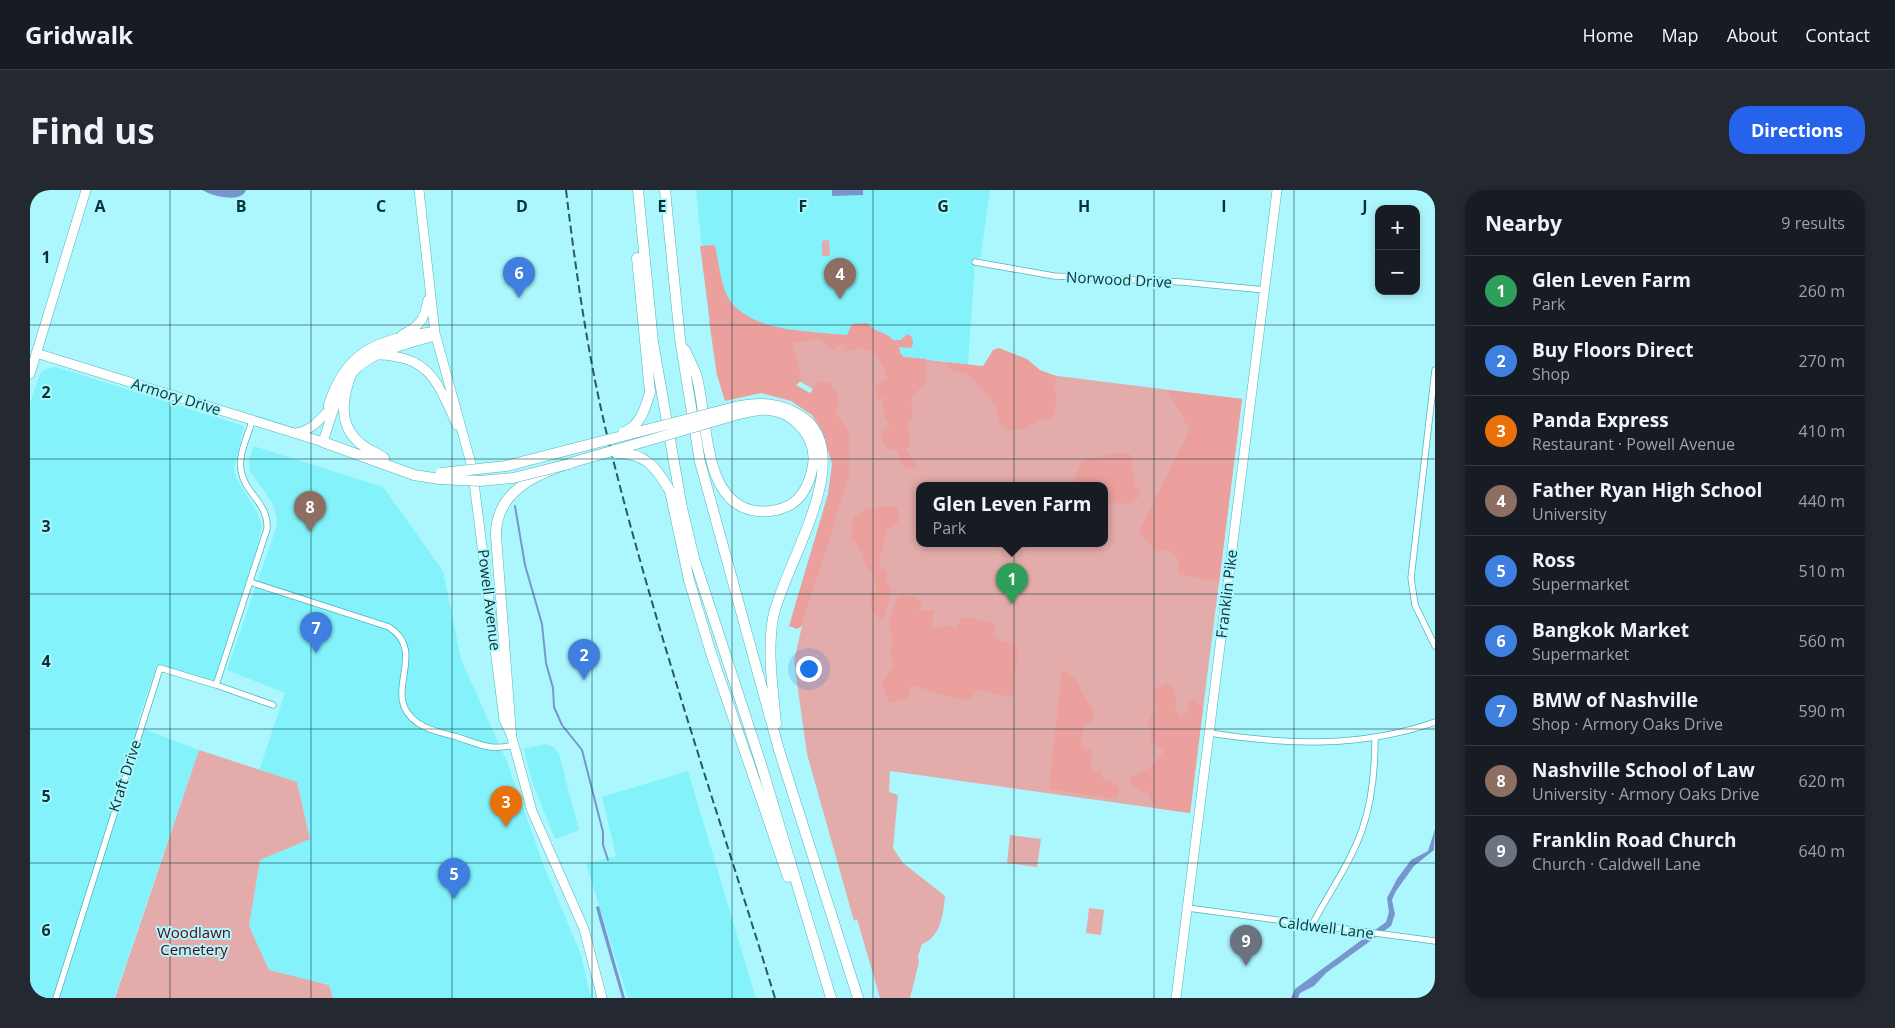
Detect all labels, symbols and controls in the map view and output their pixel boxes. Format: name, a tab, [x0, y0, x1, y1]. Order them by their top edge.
text: Gridwalk	[25, 18, 133, 51]
text: Home	[1583, 23, 1633, 47]
text: Map	[1661, 23, 1699, 47]
text: About	[1727, 23, 1777, 47]
text: Contact	[1805, 23, 1870, 47]
button: Directions	[1729, 106, 1865, 154]
text: Find us	[30, 107, 155, 154]
text: A	[94, 195, 106, 217]
text: B	[236, 195, 246, 217]
text: C	[376, 195, 386, 217]
text: D	[516, 195, 528, 217]
text: E	[658, 195, 667, 217]
text: F	[799, 195, 807, 217]
text: G	[937, 195, 949, 217]
text: H	[1078, 195, 1090, 217]
text: I	[1221, 195, 1227, 217]
text: J	[1360, 195, 1368, 217]
map controls	[1375, 205, 1420, 295]
button: +	[1375, 205, 1420, 250]
text: Nearby	[1485, 209, 1562, 237]
text: 9 results	[1781, 212, 1845, 234]
text: 1	[41, 246, 51, 268]
button: −	[1375, 250, 1420, 295]
pin: 6	[503, 257, 535, 298]
pin: 4	[824, 258, 856, 299]
street label: Norwood Drive	[1066, 266, 1172, 292]
text: Glen Leven Farm	[1532, 267, 1691, 293]
text: 1	[1496, 280, 1506, 302]
text: 260 m	[1799, 280, 1845, 302]
text: Park	[1532, 293, 1565, 315]
text: Buy Floors Direct	[1532, 337, 1694, 363]
text: 2	[1496, 350, 1506, 372]
text: 270 m	[1799, 350, 1845, 372]
text: Shop	[1532, 363, 1570, 385]
street label: Armory Drive	[129, 373, 224, 419]
text: 2	[41, 381, 51, 403]
text: Panda Express	[1532, 407, 1669, 433]
text: 3	[1496, 420, 1506, 442]
text: 410 m	[1799, 420, 1845, 442]
text: Restaurant · Powell Avenue	[1532, 433, 1735, 455]
text: Father Ryan High School	[1532, 477, 1762, 503]
popup	[916, 482, 1108, 547]
text: 4	[1496, 490, 1506, 512]
text: 440 m	[1799, 490, 1845, 512]
pin: 8	[294, 491, 326, 532]
text: Glen Leven Farm	[933, 491, 1091, 517]
text: University	[1532, 503, 1606, 525]
text: 3	[41, 515, 51, 537]
text: Park	[933, 517, 966, 539]
text: Ross	[1532, 547, 1575, 573]
street label: Powell Avenue	[474, 548, 506, 652]
street label: Franklin Pike	[1211, 548, 1241, 639]
text: 5	[1496, 560, 1506, 582]
text: 510 m	[1799, 560, 1845, 582]
pin: 1	[996, 563, 1028, 604]
text: Supermarket	[1532, 573, 1629, 595]
pin: 7	[300, 612, 332, 653]
text: Bangkok Market	[1532, 617, 1689, 643]
text: 6	[1496, 630, 1506, 652]
text: 560 m	[1799, 630, 1845, 652]
pin: 2	[568, 639, 600, 680]
text: Supermarket	[1532, 643, 1629, 665]
text: 4	[41, 650, 51, 672]
your location	[796, 656, 822, 682]
text: BMW of Nashville	[1532, 687, 1698, 713]
text: 7	[1496, 700, 1506, 722]
text: 590 m	[1799, 700, 1845, 722]
text: Shop · Armory Oaks Drive	[1532, 713, 1723, 735]
street label: Kraft Drive	[103, 737, 145, 814]
text: Nashville School of Law	[1532, 757, 1755, 783]
text: 8	[1496, 770, 1506, 792]
text: 620 m	[1799, 770, 1845, 792]
text: University · Armory Oaks Drive	[1532, 783, 1759, 805]
text: 5	[41, 785, 51, 807]
pin: 3	[490, 786, 522, 827]
text: Franklin Road Church	[1532, 827, 1737, 853]
text: 9	[1496, 840, 1506, 862]
text: 640 m	[1799, 840, 1845, 862]
text: Church · Caldwell Lane	[1532, 853, 1701, 875]
pin: 5	[438, 858, 470, 899]
street label: Caldwell Lane	[1277, 911, 1375, 943]
text: 6	[41, 919, 51, 941]
park label: Woodlawn Cemetery	[157, 922, 231, 959]
pin: 9	[1230, 925, 1262, 966]

